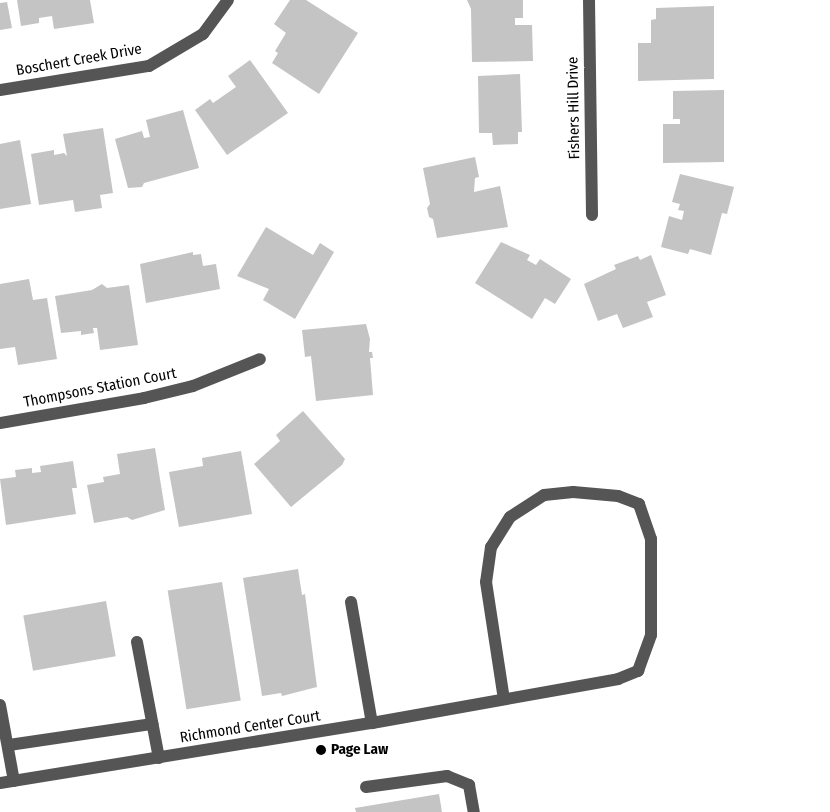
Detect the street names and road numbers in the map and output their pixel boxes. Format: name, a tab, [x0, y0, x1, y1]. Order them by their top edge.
street label: Boschert Creek Drive	[15, 40, 143, 80]
street label: Fishers Hill Drive	[564, 57, 584, 159]
street label: Thompsons Station Court	[22, 364, 178, 412]
street label: Richmond Center Court	[179, 707, 321, 747]

